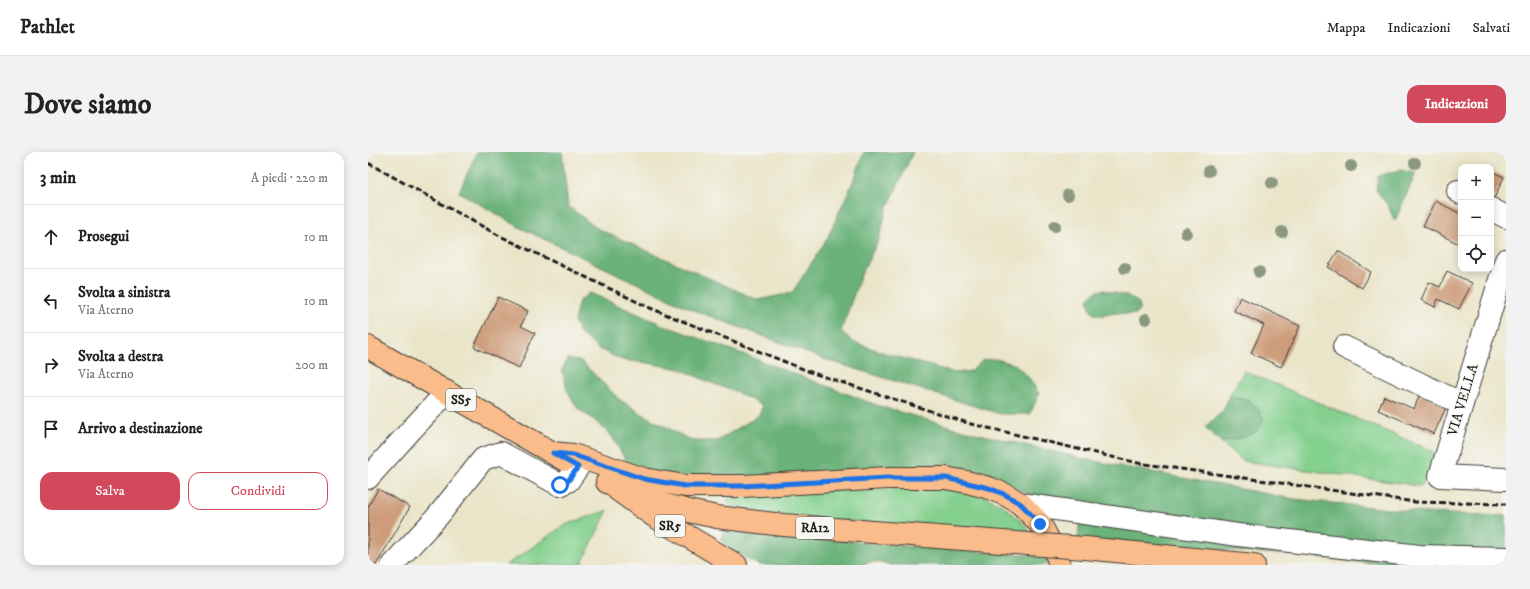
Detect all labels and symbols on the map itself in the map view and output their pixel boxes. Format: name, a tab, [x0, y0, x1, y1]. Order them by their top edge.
street label: VIA VELLA	[1443, 361, 1483, 439]
road number: SS5	[446, 389, 476, 411]
route start	[551, 476, 569, 494]
road number: SR5	[655, 515, 685, 537]
route end	[1031, 515, 1049, 533]
road number: RA12	[796, 517, 834, 539]

